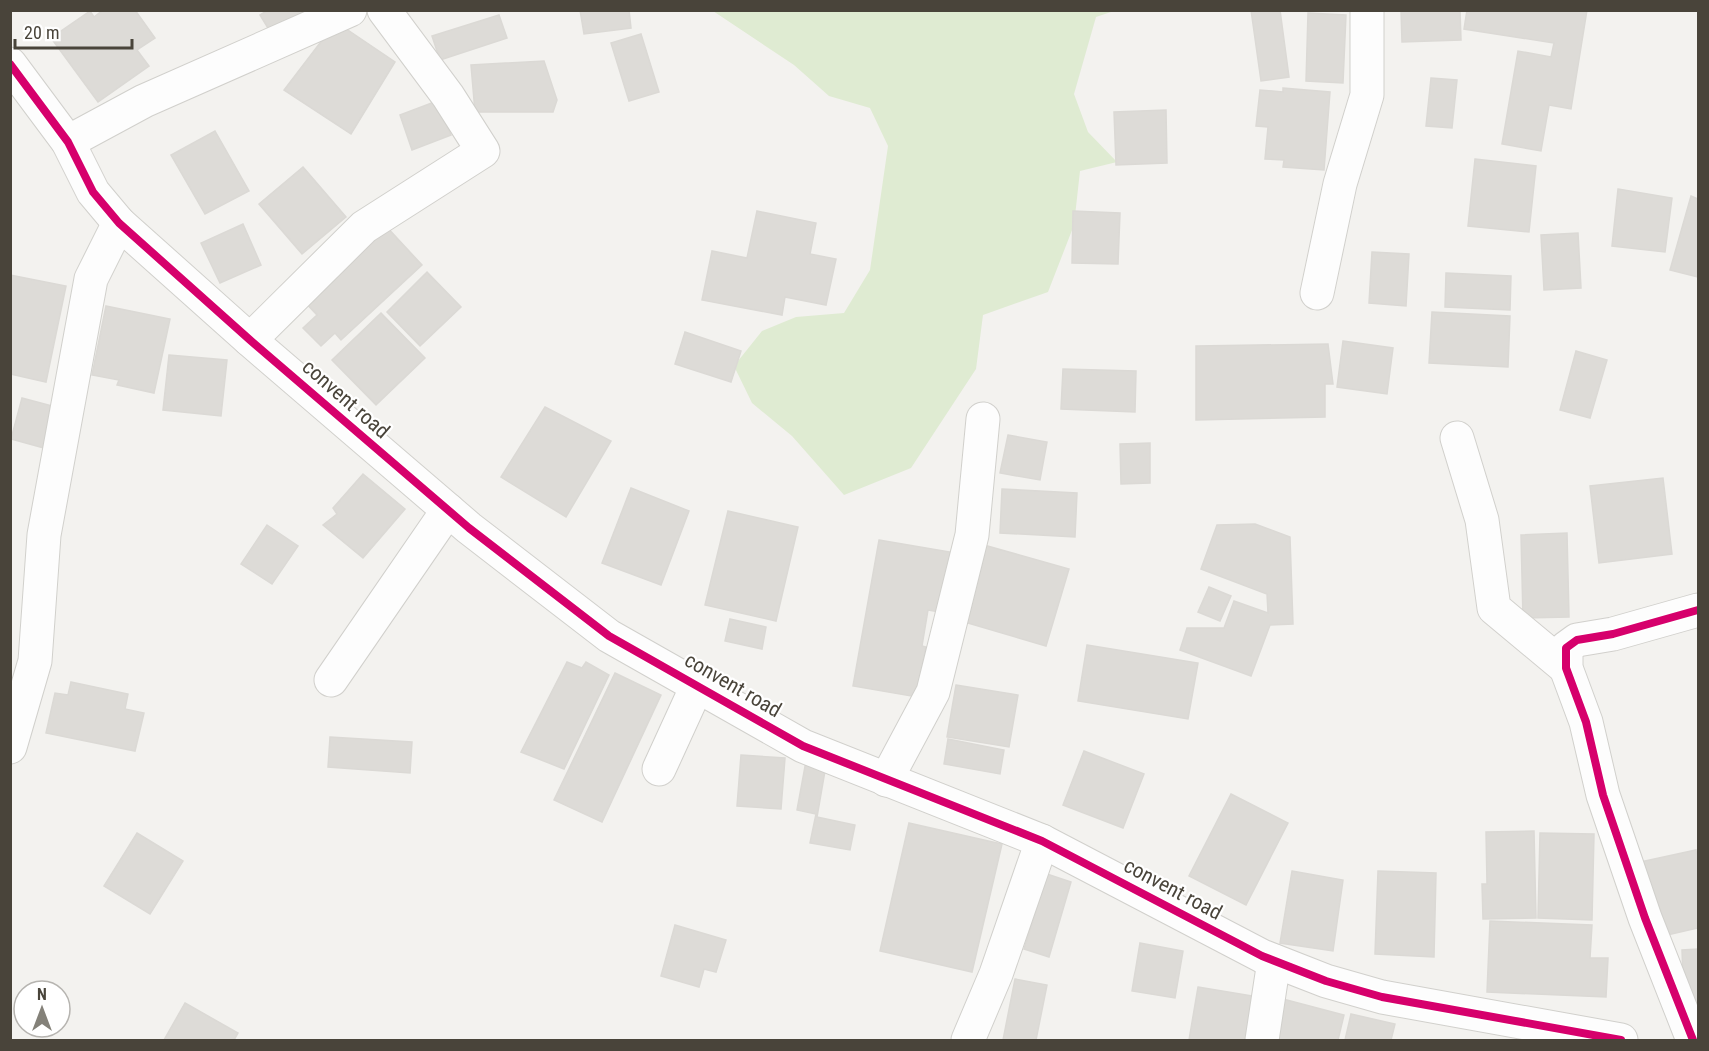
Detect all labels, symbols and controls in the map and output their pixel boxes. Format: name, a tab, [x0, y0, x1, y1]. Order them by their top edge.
scale bar	[15, 12, 132, 50]
text: 20 m	[24, 22, 59, 43]
street label: convent road	[298, 355, 394, 443]
street label: convent road	[680, 648, 786, 722]
street label: convent road	[1120, 853, 1226, 925]
north arrow	[12, 979, 72, 1039]
text: N	[37, 985, 47, 1004]

